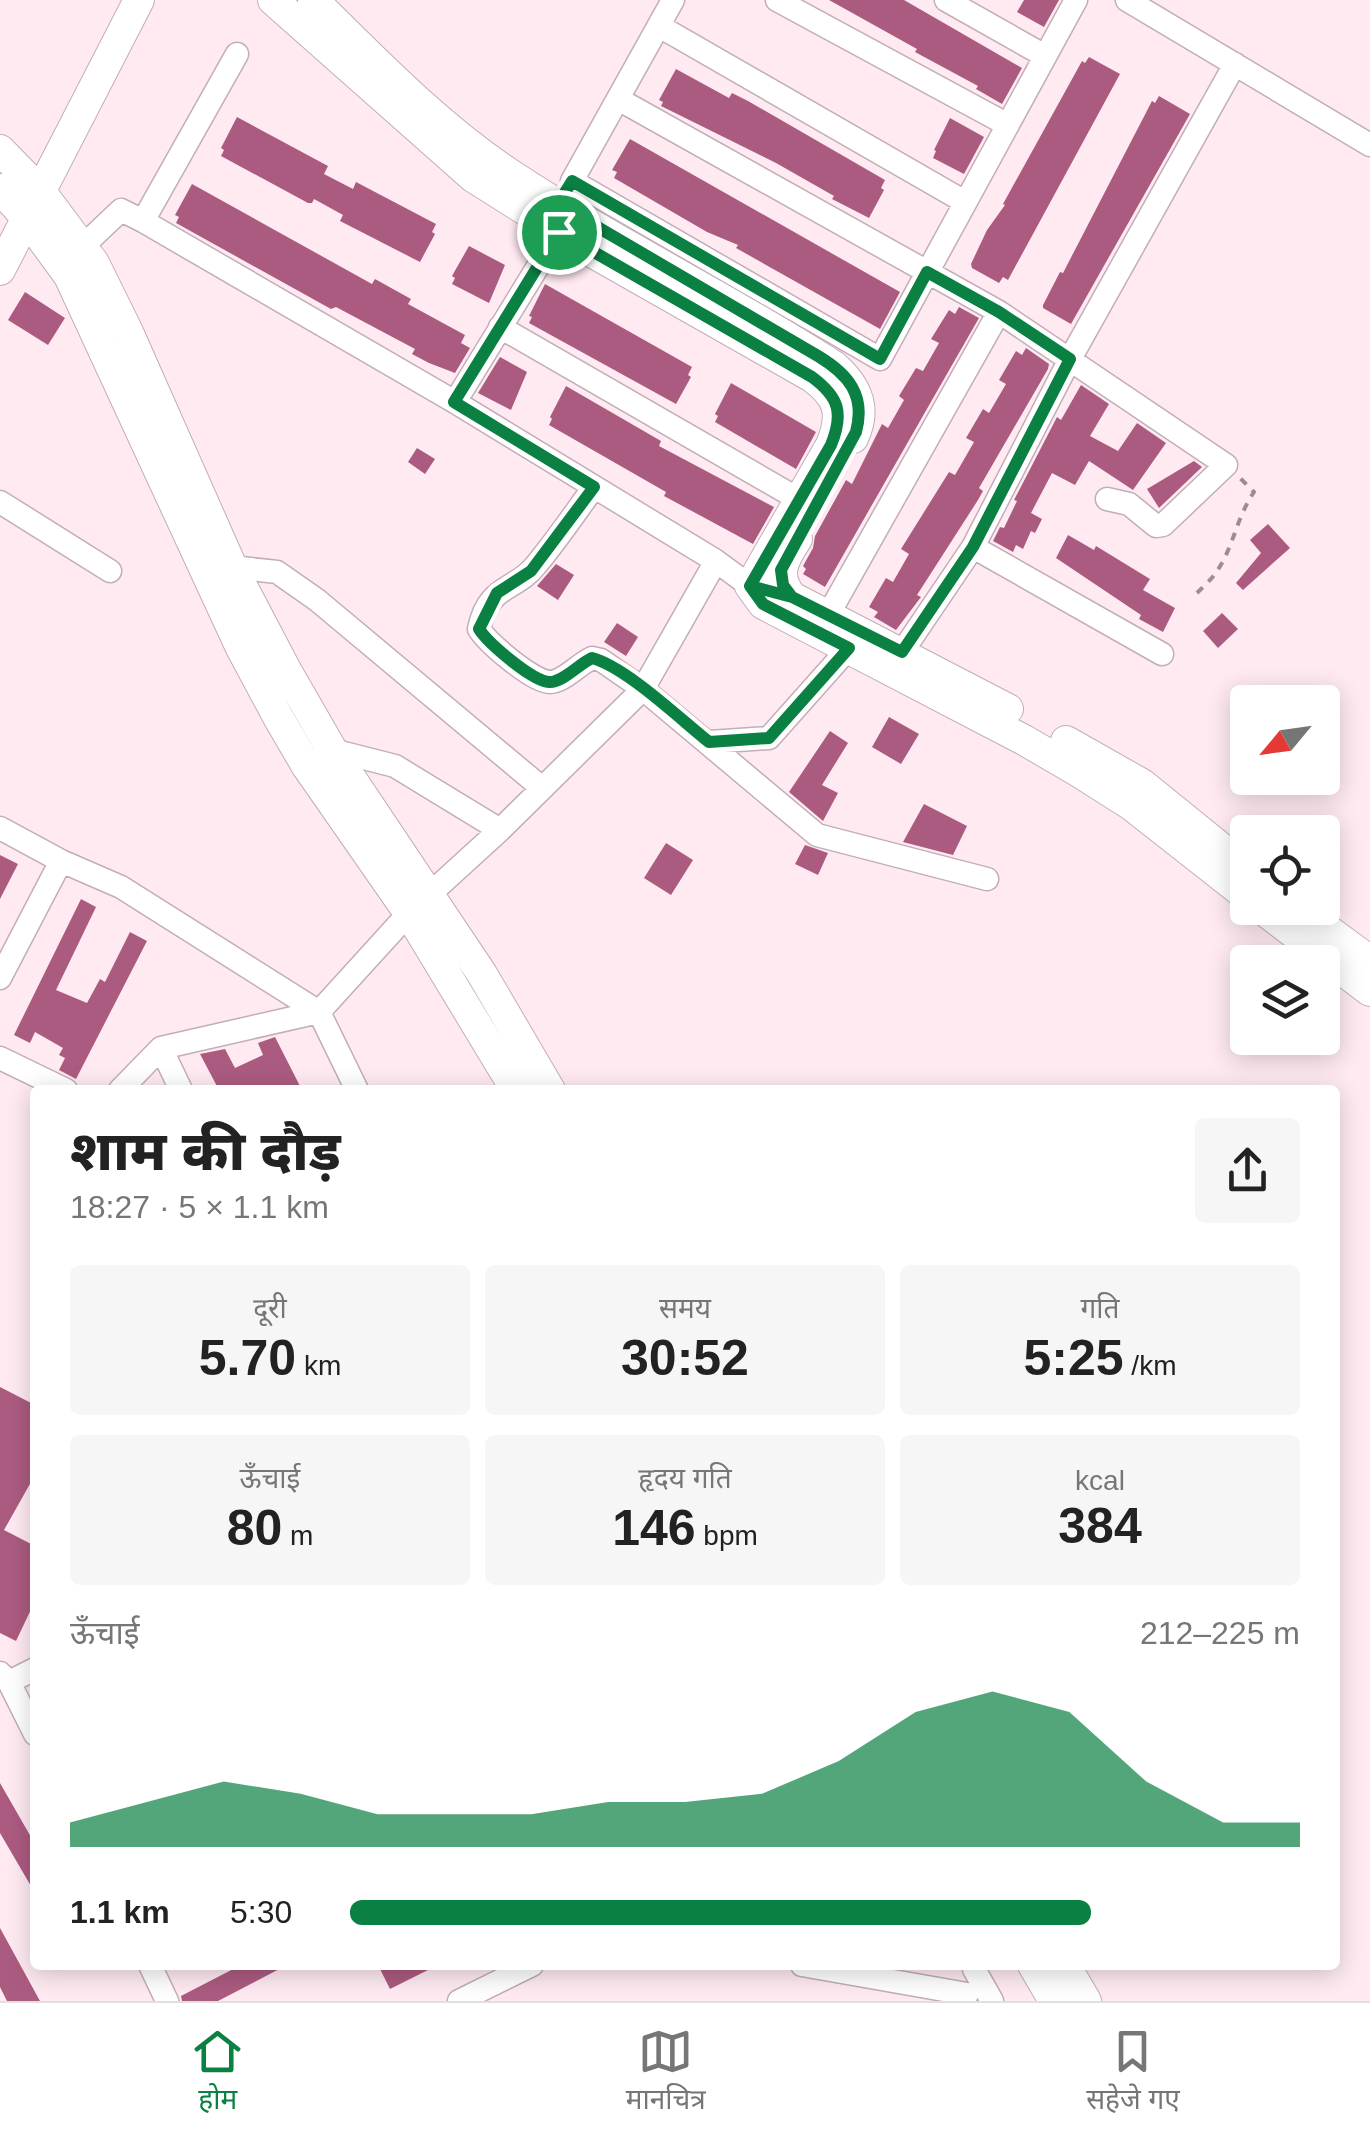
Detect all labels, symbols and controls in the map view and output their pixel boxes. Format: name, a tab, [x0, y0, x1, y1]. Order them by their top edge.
pin	[517, 190, 602, 275]
icon: arrive	[532, 205, 587, 260]
north arrow	[1230, 685, 1340, 795]
map controls	[1230, 685, 1340, 1055]
button: locate	[1230, 815, 1340, 925]
button: layers	[1230, 945, 1340, 1055]
button: share	[1195, 1118, 1300, 1223]
text: शाम की दौड़	[70, 1120, 341, 1182]
text: 18:27 · 5 × 1.1 km	[70, 1189, 329, 1225]
text: दूरी	[253, 1293, 287, 1324]
text: समय	[659, 1293, 711, 1324]
text: गति	[1081, 1293, 1119, 1324]
text: 5.70	[199, 1330, 296, 1386]
text: 30:52	[621, 1330, 749, 1386]
text: 5:25	[1024, 1330, 1124, 1386]
text: km	[296, 1350, 341, 1381]
text: /km	[1124, 1350, 1176, 1381]
text: ऊँचाई	[240, 1463, 300, 1494]
text: हृदय गति	[638, 1463, 732, 1494]
text: kcal	[1075, 1465, 1125, 1496]
text: 384	[1058, 1498, 1142, 1554]
text: 80	[227, 1500, 282, 1556]
text: 146	[612, 1500, 696, 1556]
text: m	[282, 1520, 313, 1551]
text: bpm	[696, 1520, 758, 1551]
text: ऊँचाई	[70, 1615, 139, 1651]
text: 212–225 m	[1140, 1615, 1300, 1651]
text: 1.1 km	[70, 1894, 170, 1930]
text: 5:30	[230, 1894, 292, 1930]
tab: होम	[190, 2024, 245, 2120]
tab: मानचित्र	[626, 2024, 706, 2120]
tab: सहेजे गए	[1086, 2024, 1180, 2120]

